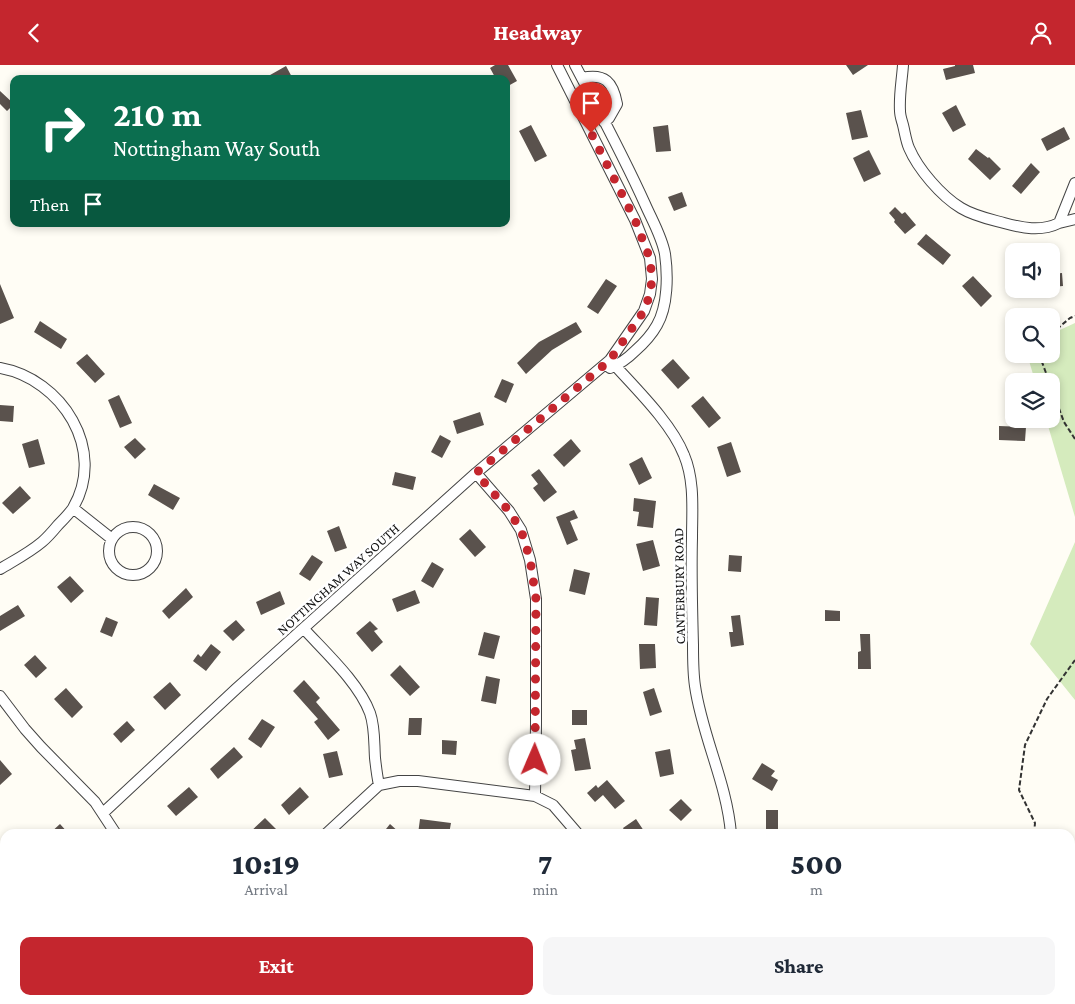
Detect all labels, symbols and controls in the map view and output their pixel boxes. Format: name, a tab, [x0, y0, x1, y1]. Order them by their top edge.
icon: back	[20, 19, 48, 47]
icon: person	[1027, 19, 1055, 47]
text: Headway	[493, 20, 582, 45]
pin	[570, 82, 612, 133]
icon: arrive	[577, 89, 605, 117]
icon: right	[30, 95, 95, 160]
text: 210 m	[113, 95, 202, 134]
text: Nottingham Way South	[113, 136, 320, 161]
icon: arrive	[79, 190, 107, 218]
text: Then	[30, 194, 69, 215]
map controls	[1005, 243, 1060, 428]
button: sound	[1005, 243, 1060, 298]
button: search	[1005, 308, 1060, 363]
button: layers	[1005, 373, 1060, 428]
street label: NOTTINGHAM WAY SOUTH	[274, 520, 402, 638]
street label: CANTERBURY ROAD	[670, 528, 688, 644]
position arrow	[508, 733, 560, 785]
text: 10:19	[232, 847, 300, 880]
text: 7	[538, 847, 553, 880]
text: 500	[790, 847, 843, 880]
text: Arrival	[244, 881, 288, 898]
text: min	[532, 881, 558, 898]
text: m	[810, 881, 823, 898]
button: Exit	[20, 937, 533, 995]
button: Share	[543, 937, 1055, 995]

